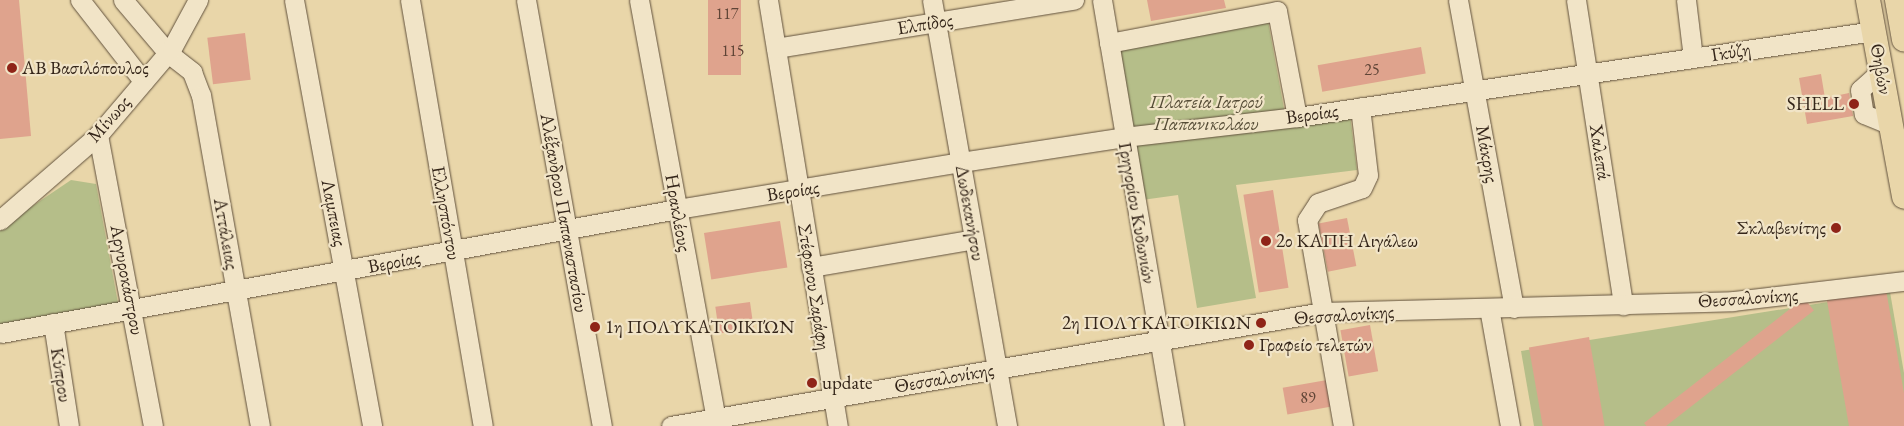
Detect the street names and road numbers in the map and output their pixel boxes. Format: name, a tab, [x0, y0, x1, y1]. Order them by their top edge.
street label: Ελπίδος	[895, 8, 955, 40]
street label: Γκύζη	[1709, 38, 1753, 66]
street label: Θηβών	[1865, 42, 1897, 96]
street label: Μίνωος	[83, 91, 135, 147]
street label: Βεροίας	[1284, 99, 1340, 129]
street label: Αλέξανδρου Παπαναστασίου	[535, 112, 593, 314]
street label: Μάκρης	[1471, 123, 1503, 185]
street label: Χαλεπά	[1584, 123, 1616, 181]
street label: Γρηγορίου Κυδωνιών	[1113, 141, 1161, 285]
street label: Δωδεκανήσου	[950, 163, 990, 263]
street label: Ελλησπόντου	[427, 164, 465, 262]
street label: Ηρακλέους	[660, 172, 696, 254]
street label: Βεροίας	[765, 176, 821, 206]
street label: Λαμπειας	[316, 178, 352, 248]
street label: Αττάλειας	[209, 196, 243, 272]
street label: Στέφανου Σαράφη	[793, 222, 835, 352]
street label: Αργυροκάστρου	[105, 223, 149, 337]
street label: Βεροίας	[366, 246, 422, 278]
street label: Θεσσαλονίκης	[1697, 283, 1799, 313]
street label: Θεσσαλονίκης	[1293, 300, 1395, 330]
street label: Κύπρου	[45, 346, 77, 404]
street label: Θεσσαλονίκης	[892, 358, 996, 398]

